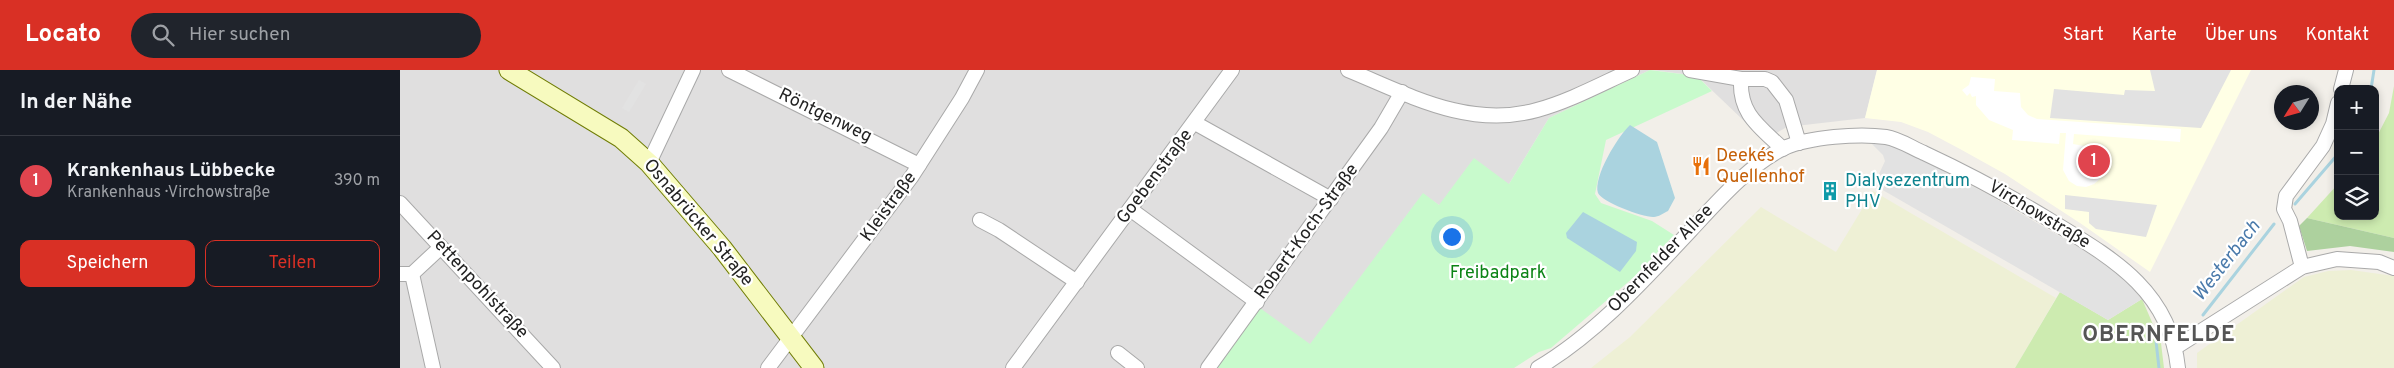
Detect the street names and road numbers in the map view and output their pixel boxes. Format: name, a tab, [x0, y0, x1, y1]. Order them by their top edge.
street label: Röntgenweg	[774, 83, 876, 149]
street label: Goebenstraße	[1112, 125, 1198, 229]
street label: Osnabrücker Straße	[638, 155, 758, 291]
street label: Robert-Koch-Straße	[1250, 160, 1364, 304]
street label: Kleistraße	[856, 168, 922, 246]
street label: Virchowstraße	[1984, 176, 2094, 254]
street label: Obernfelder Allee	[1603, 200, 1719, 318]
street label: Pettenpohlstraße	[421, 226, 533, 344]

